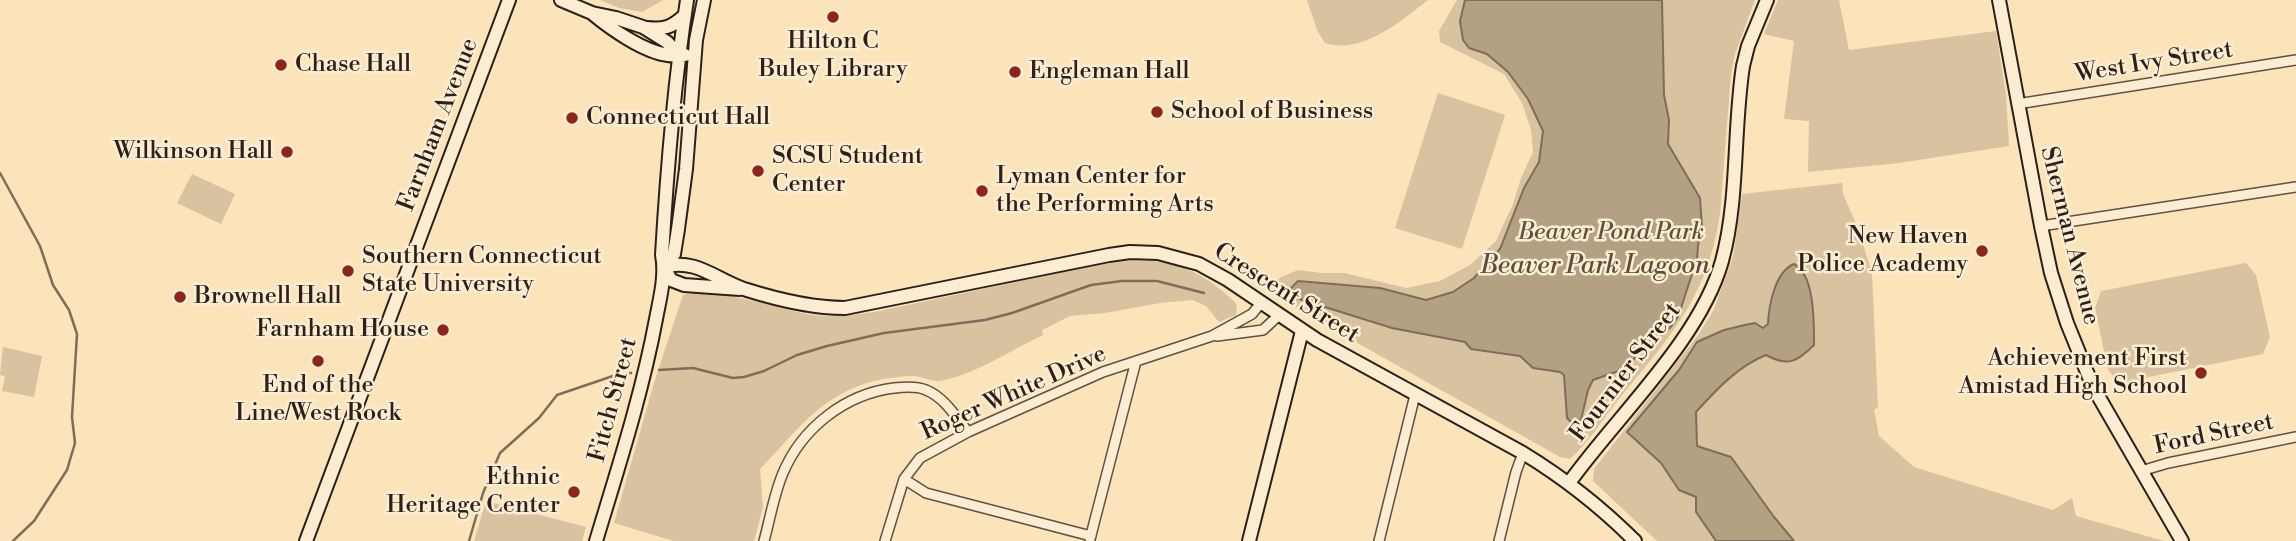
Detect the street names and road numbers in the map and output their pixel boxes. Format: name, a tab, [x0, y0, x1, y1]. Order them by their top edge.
street label: Farnham Avenue	[393, 34, 485, 216]
street label: West Ivy Street	[2073, 36, 2235, 90]
street label: Sherman Avenue	[2033, 144, 2105, 328]
street label: Crescent Street	[1208, 238, 1364, 350]
street label: Fournier Street	[1564, 298, 1688, 448]
street label: Fitch Street	[584, 335, 644, 465]
street label: Roger White Drive	[917, 340, 1111, 448]
street label: Ford Street	[2152, 408, 2276, 462]

